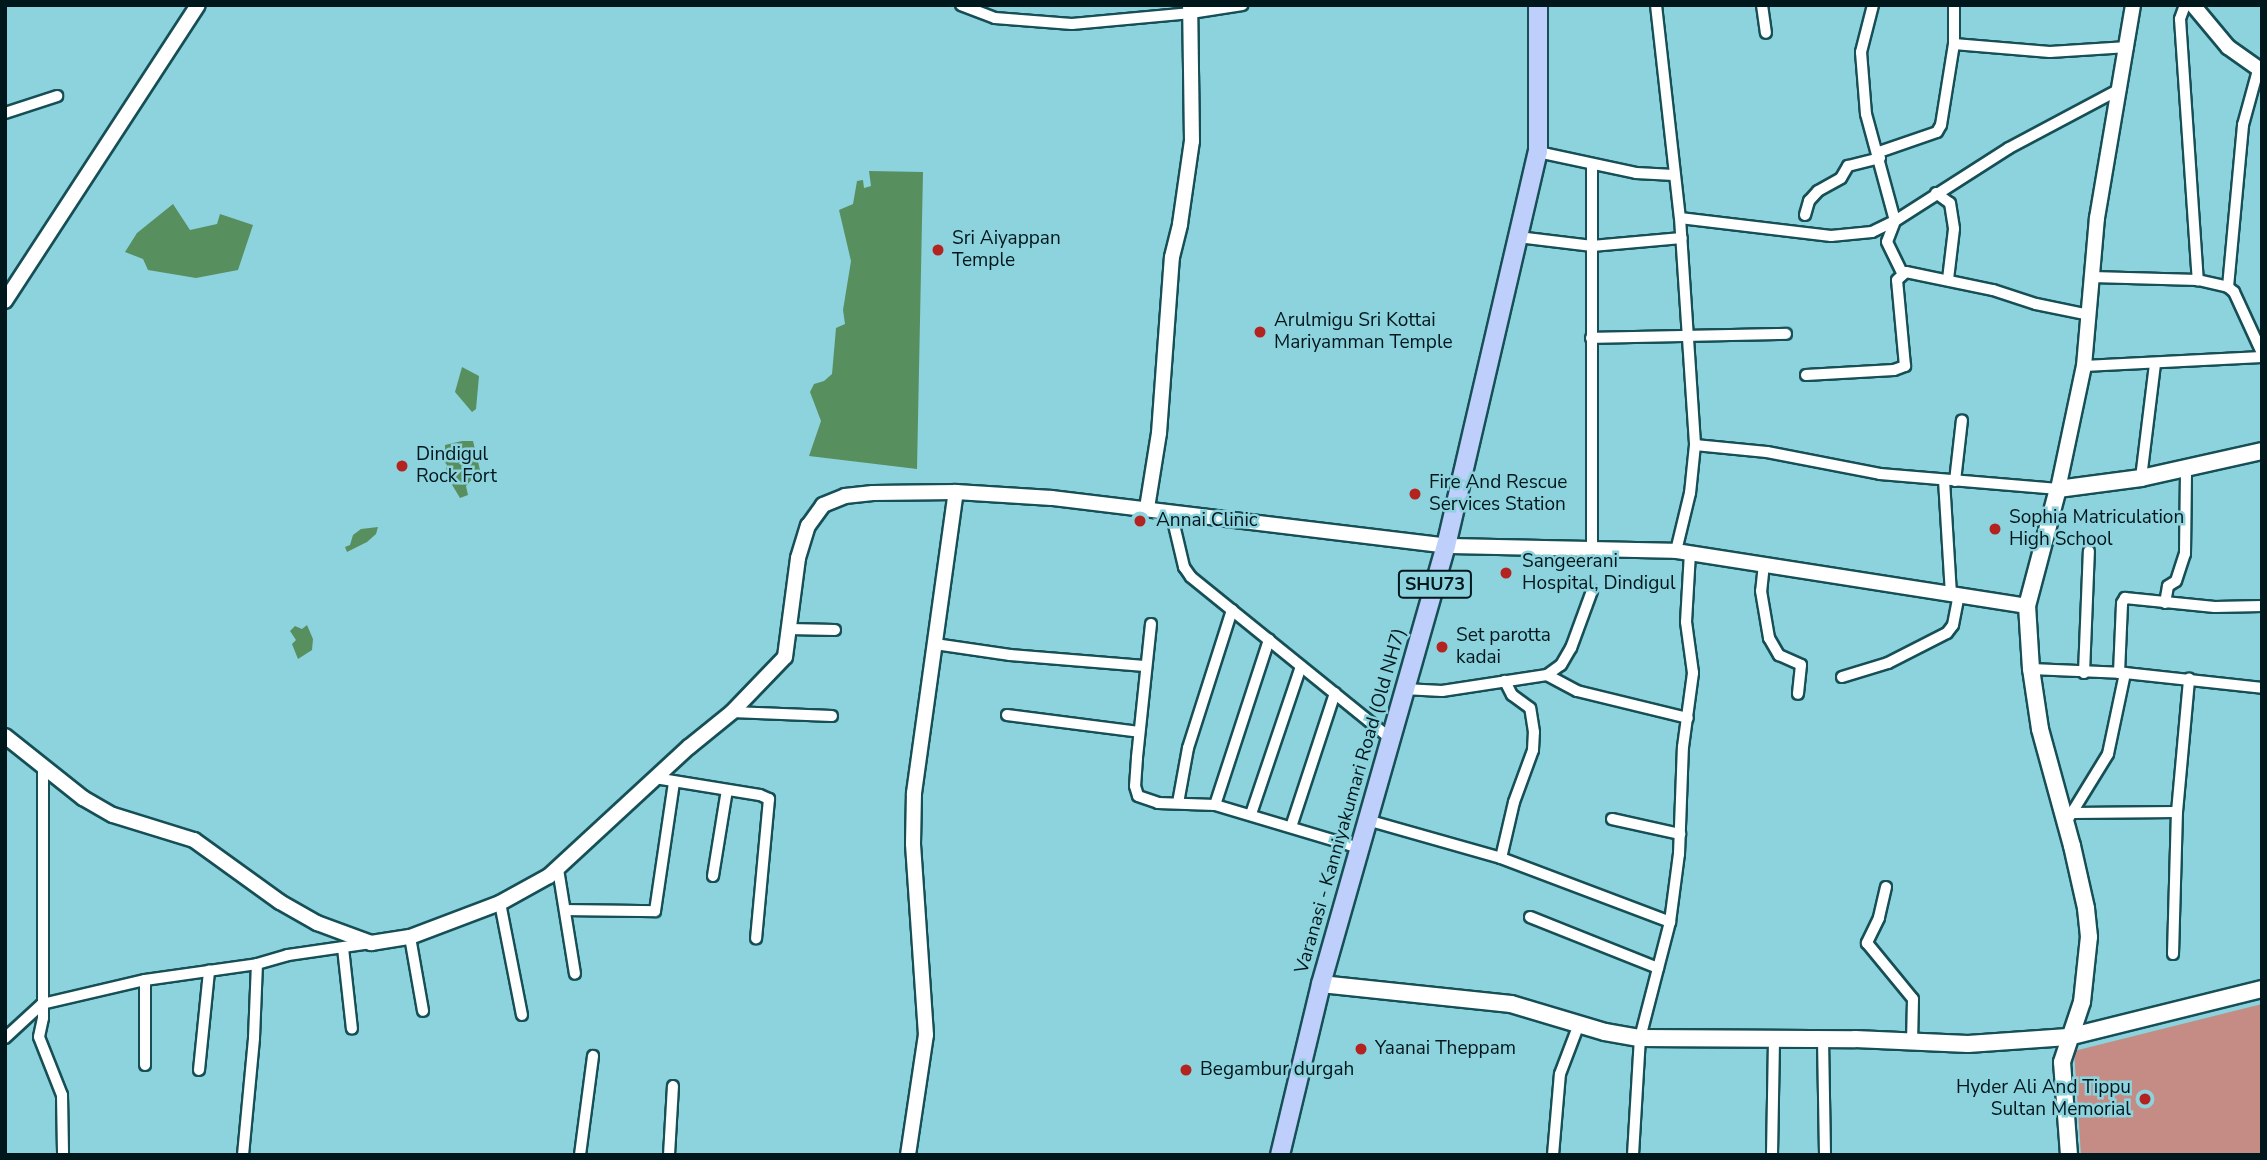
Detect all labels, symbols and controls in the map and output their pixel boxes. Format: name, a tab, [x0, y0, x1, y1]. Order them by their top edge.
place label: Sri Aiyappan Temple	[952, 228, 1061, 272]
marker: Sri Aiyappan Temple	[930, 242, 946, 258]
place label: Arulmigu Sri Kottai Mariyamman Temple	[1274, 310, 1453, 354]
marker: Arulmigu Sri Kottai Mariyamman Temple	[1252, 324, 1268, 340]
place label: Dindigul Rock Fort	[416, 444, 497, 488]
marker: Dindigul Rock Fort	[394, 458, 410, 474]
place label: Fire And Rescue Services Station	[1429, 472, 1567, 516]
marker: Fire And Rescue Services Station	[1407, 486, 1423, 502]
place label: Sophia Matriculation High School	[2009, 507, 2184, 551]
place label: Annai Clinic	[1156, 510, 1258, 532]
marker: Annai Clinic	[1130, 511, 1150, 531]
marker: Sophia Matriculation High School	[1987, 521, 2003, 537]
place label: Sangeerani Hospital, Dindigul	[1522, 551, 1676, 595]
marker: Sangeerani Hospital, Dindigul	[1496, 563, 1516, 583]
road number: SHU73	[1396, 570, 1474, 598]
place label: Set parotta kadai	[1456, 625, 1551, 669]
street label: Varanasi - Kanniyakumari Road (Old NH7)	[1291, 626, 1411, 976]
marker: Set parotta kadai	[1434, 639, 1450, 655]
place label: Yaanai Theppam	[1375, 1038, 1516, 1060]
marker: Yaanai Theppam	[1353, 1041, 1369, 1057]
place label: Begambur durgah	[1200, 1059, 1354, 1081]
marker: Begambur durgah	[1178, 1062, 1194, 1078]
place label: Hyder Ali And Tippu Sultan Memorial	[1956, 1077, 2131, 1121]
marker: Hyder Ali And Tippu Sultan Memorial	[2137, 1091, 2153, 1107]

